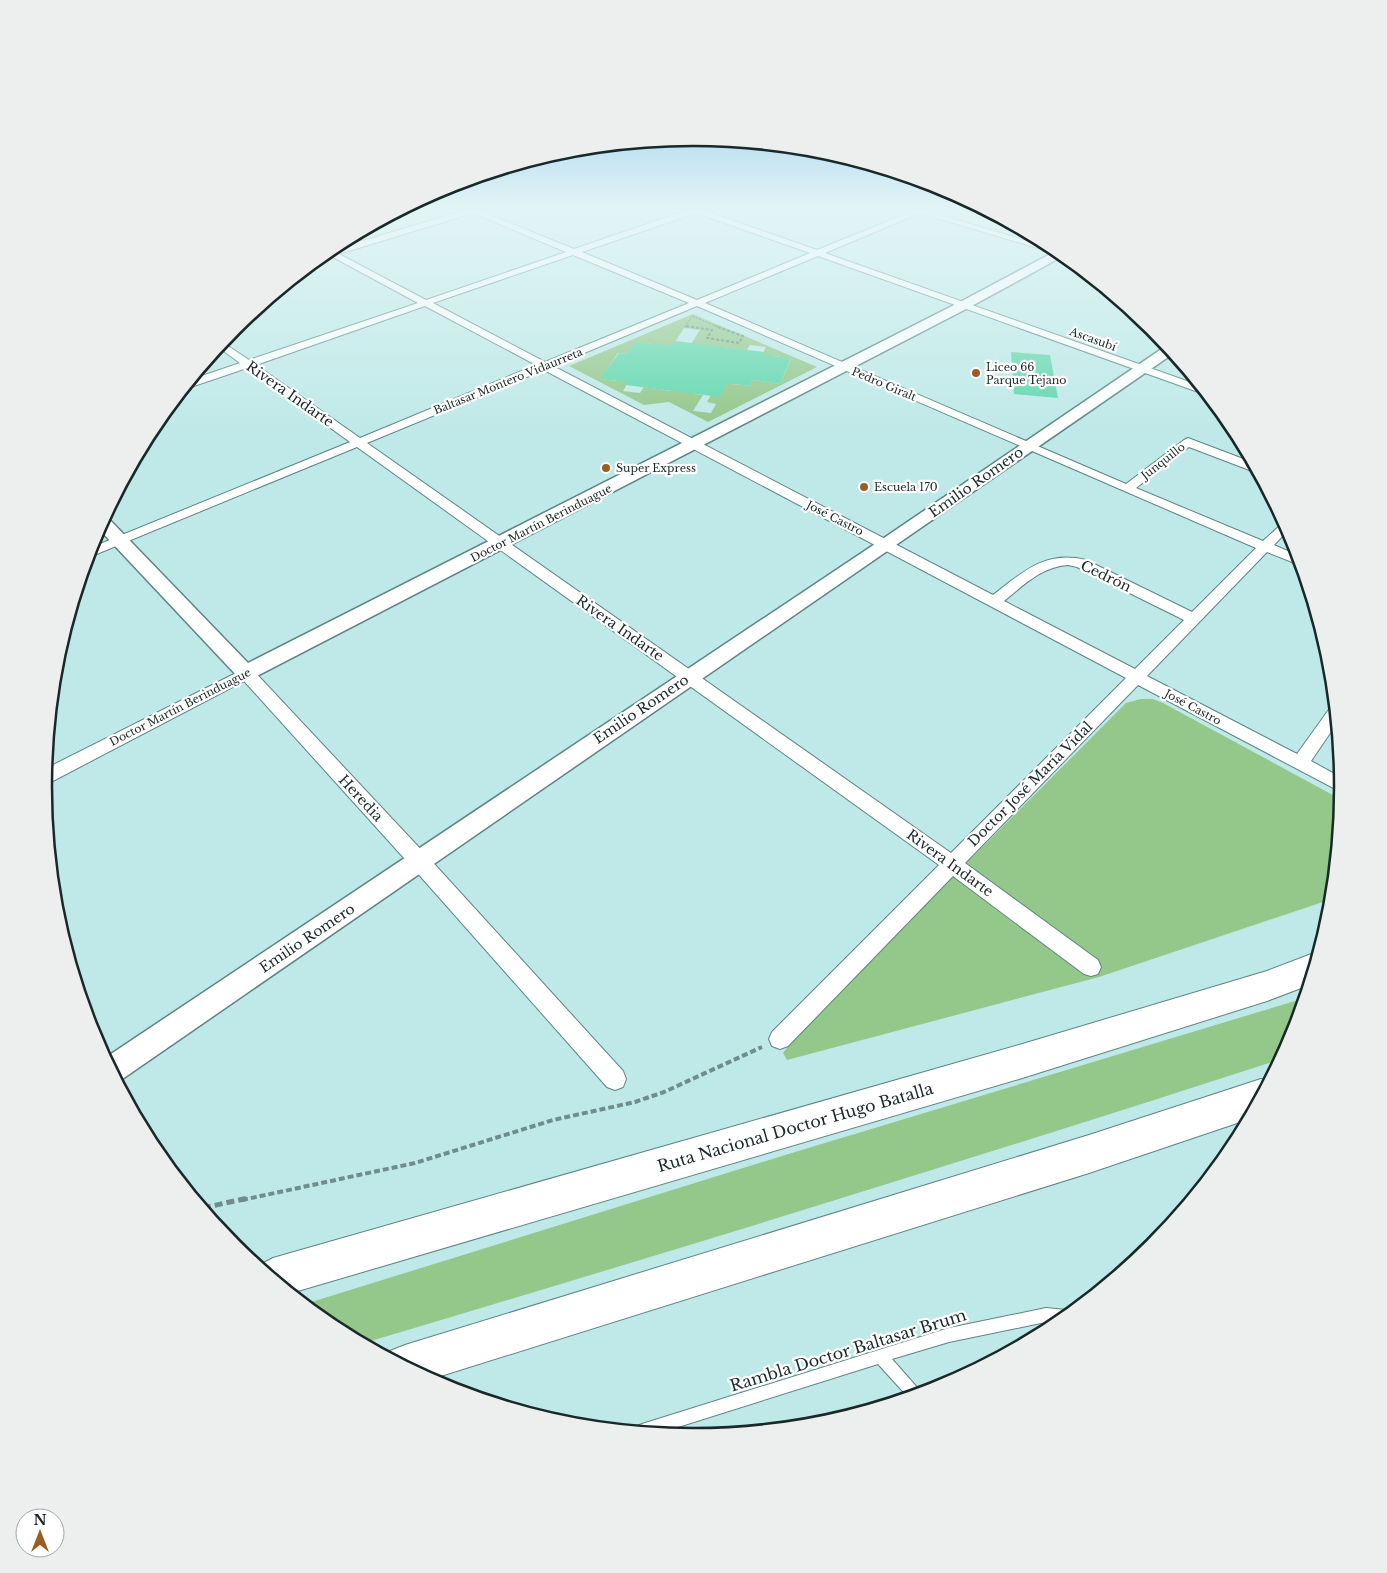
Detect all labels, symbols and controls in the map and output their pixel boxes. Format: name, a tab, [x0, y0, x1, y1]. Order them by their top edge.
street label: Ascasubí	[1067, 324, 1119, 354]
street label: Baltasar Montero Vidaurreta	[431, 344, 585, 417]
street label: Rivera Indarte	[243, 357, 337, 431]
place label: Liceo 66 Parque Tejano	[986, 360, 1067, 387]
street label: Pedro Giralt	[850, 364, 919, 404]
marker: Liceo 66 Parque Tejano	[970, 367, 982, 379]
street label: Junquillo	[1137, 440, 1188, 484]
street label: Emilio Romero	[925, 443, 1027, 521]
place label: Super Express	[616, 461, 696, 475]
marker: Super Express	[600, 462, 612, 474]
place label: Escuela 170	[874, 480, 938, 494]
street label: Doctor Martín Berinduague	[468, 481, 614, 565]
marker: Escuela 170	[858, 481, 870, 493]
street label: José Castro	[802, 497, 866, 538]
street label: Cedrón	[1078, 556, 1135, 596]
street label: Rivera Indarte	[573, 591, 667, 665]
street label: Doctor Martín Berinduague	[107, 665, 253, 749]
street label: Emilio Romero	[590, 670, 692, 748]
street label: José Castro	[1161, 685, 1224, 728]
street label: Doctor José María Vidal	[964, 717, 1097, 850]
street label: Heredia	[335, 771, 387, 825]
street label: Rivera Indarte	[903, 825, 997, 901]
street label: Emilio Romero	[256, 899, 358, 977]
street label: Ruta Nacional Doctor Hugo Batalla	[655, 1078, 935, 1176]
street label: Rambla Doctor Baltasar Brum	[727, 1304, 969, 1396]
north arrow	[15, 1508, 65, 1558]
text: N	[33, 1511, 47, 1529]

